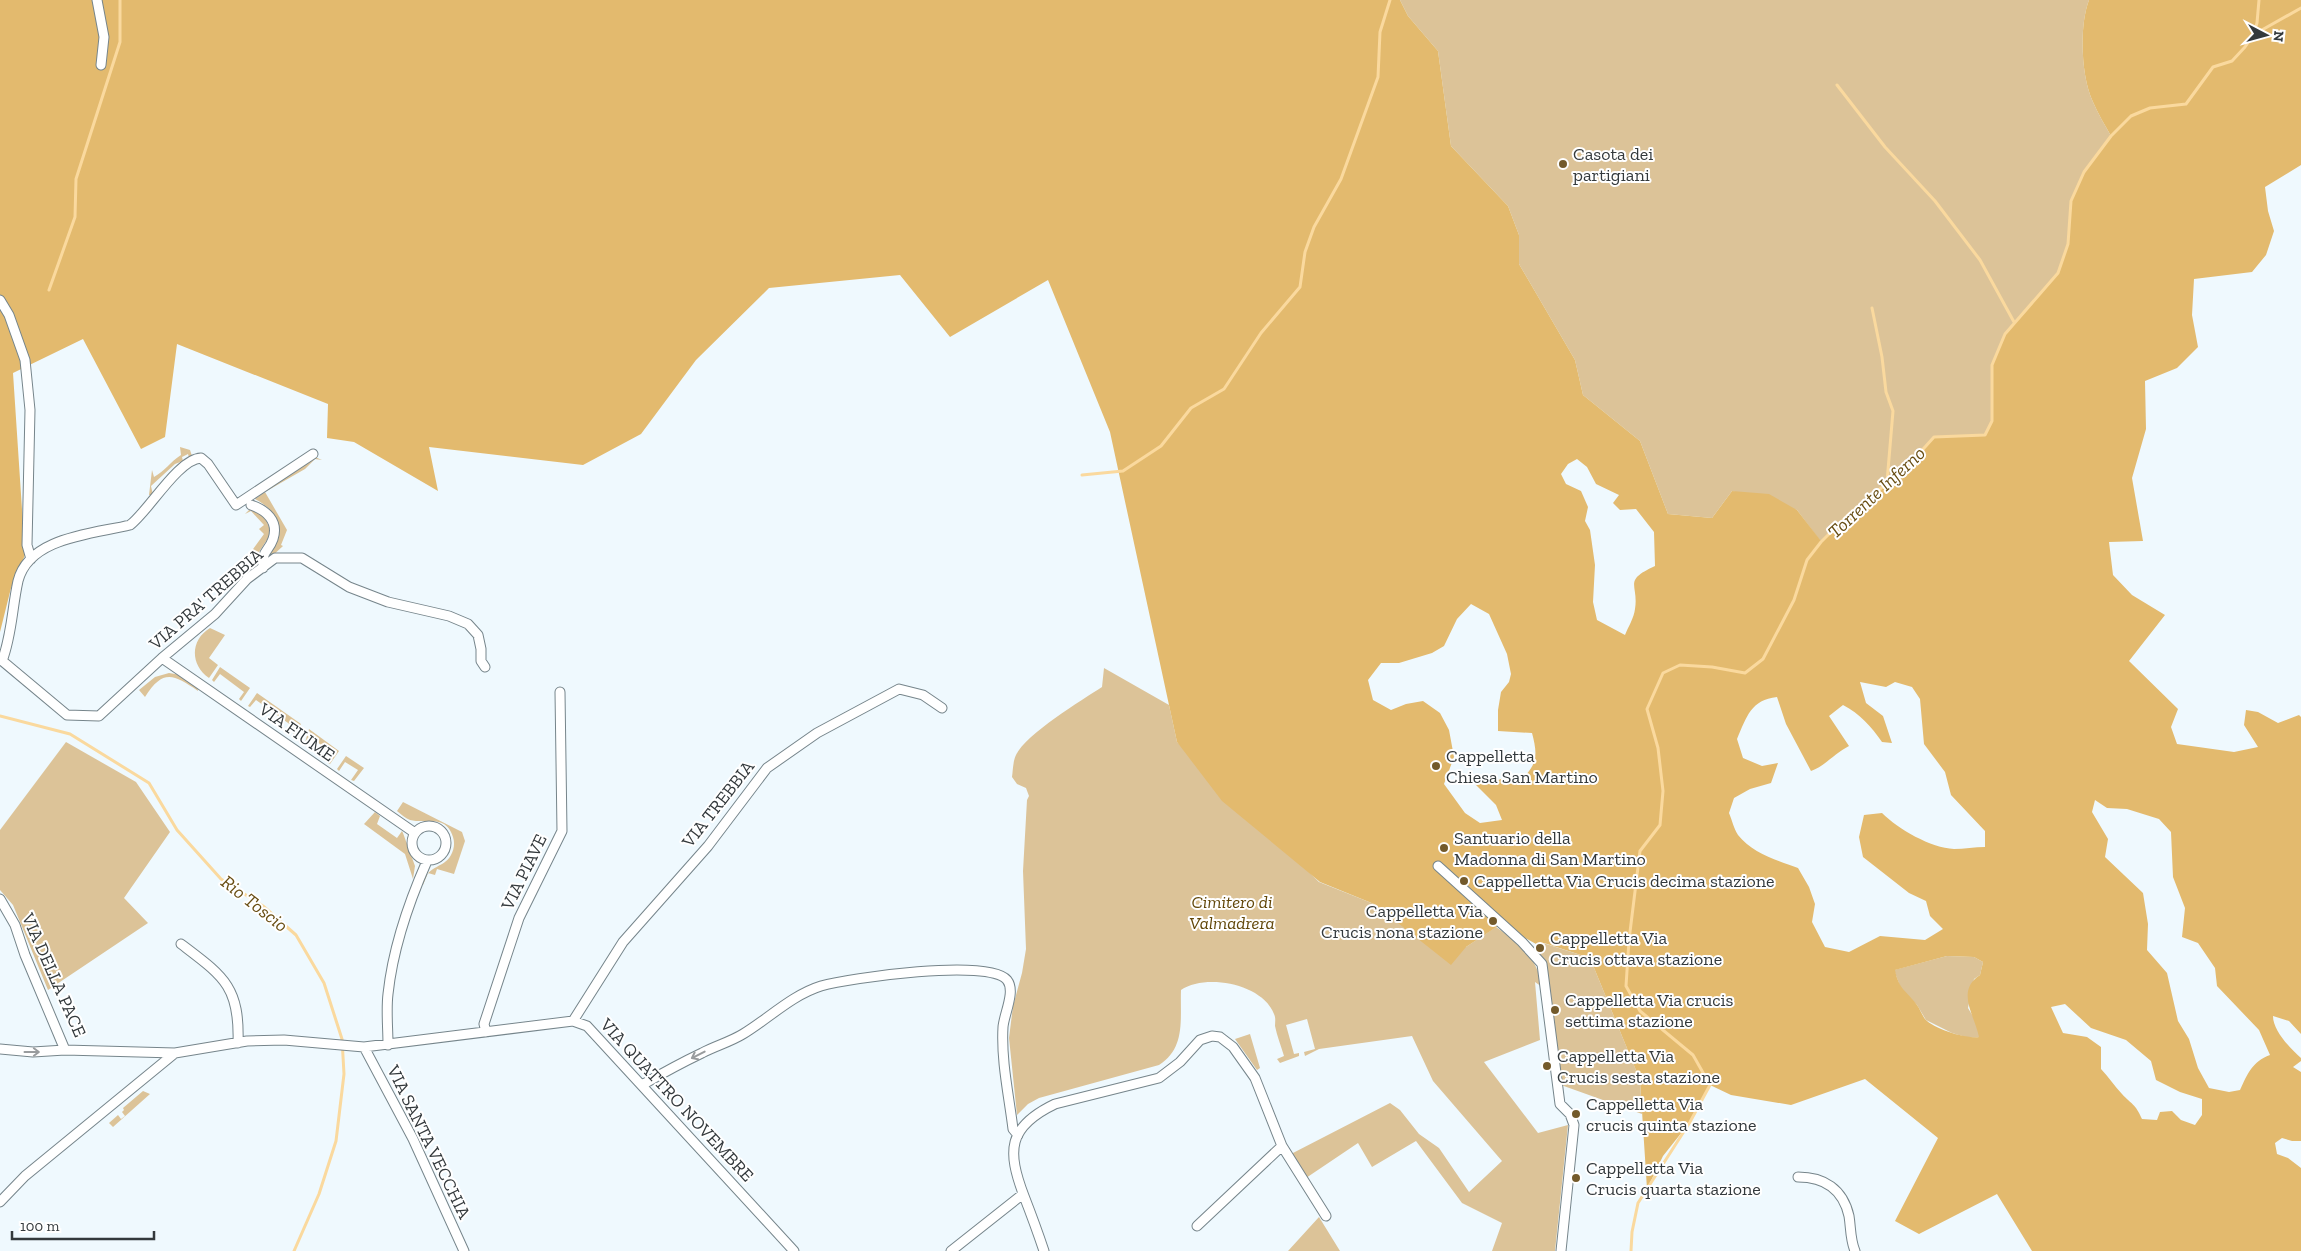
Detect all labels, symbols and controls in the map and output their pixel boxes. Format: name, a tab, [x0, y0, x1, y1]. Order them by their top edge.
north arrow	[2241, 10, 2291, 60]
text: N	[2269, 30, 2287, 43]
place label: Casota dei partigiani	[1573, 143, 1653, 186]
marker: Casota dei partigiani	[1557, 158, 1569, 170]
water label: Torrente Inferno	[1823, 441, 1930, 543]
street label: VIA PRA' TREBBIA	[144, 543, 268, 655]
street label: VIA FIUME	[254, 697, 339, 766]
place label: Cappelletta Chiesa San Martino	[1446, 745, 1598, 788]
street label: VIA TREBBIA	[677, 756, 759, 853]
marker: Cappelletta Chiesa San Martino	[1430, 760, 1442, 772]
place label: Santuario della Madonna di San Martino	[1454, 827, 1646, 870]
street label: VIA PIAVE	[496, 831, 552, 914]
marker: Santuario della Madonna di San Martino	[1438, 842, 1450, 854]
water label: Rio Toscio	[217, 870, 293, 937]
place label: Cappelletta Via Crucis decima stazione	[1474, 870, 1775, 892]
marker: Cappelletta Via Crucis decima stazione	[1458, 875, 1470, 887]
park label: Cimitero di Valmadrera	[1189, 891, 1275, 934]
place label: Cappelletta Via Crucis nona stazione	[1321, 900, 1483, 943]
street label: VIA DELLA PACE	[16, 909, 91, 1040]
marker: Cappelletta Via Crucis nona stazione	[1487, 915, 1499, 927]
place label: Cappelletta Via Crucis ottava stazione	[1550, 927, 1722, 970]
marker: Cappelletta Via Crucis ottava stazione	[1534, 942, 1546, 954]
place label: Cappelletta Via crucis settima stazione	[1565, 989, 1734, 1032]
marker: Cappelletta Via crucis settima stazione	[1549, 1004, 1561, 1016]
street label: VIA QUATTRO NOVEMBRE	[595, 1013, 758, 1186]
place label: Cappelletta Via Crucis sesta stazione	[1557, 1045, 1720, 1088]
one-way arrow	[24, 1047, 40, 1057]
one-way arrow	[690, 1050, 705, 1060]
marker: Cappelletta Via Crucis sesta stazione	[1541, 1060, 1553, 1072]
street label: VIA SANTA VECCHIA	[382, 1061, 476, 1223]
place label: Cappelletta Via crucis quinta stazione	[1586, 1093, 1756, 1136]
marker: Cappelletta Via crucis quinta stazione	[1570, 1108, 1582, 1120]
place label: Cappelletta Via Crucis quarta stazione	[1586, 1157, 1761, 1200]
marker: Cappelletta Via Crucis quarta stazione	[1570, 1172, 1582, 1184]
scale bar	[12, 1208, 155, 1240]
text: 100 m	[20, 1217, 59, 1235]

